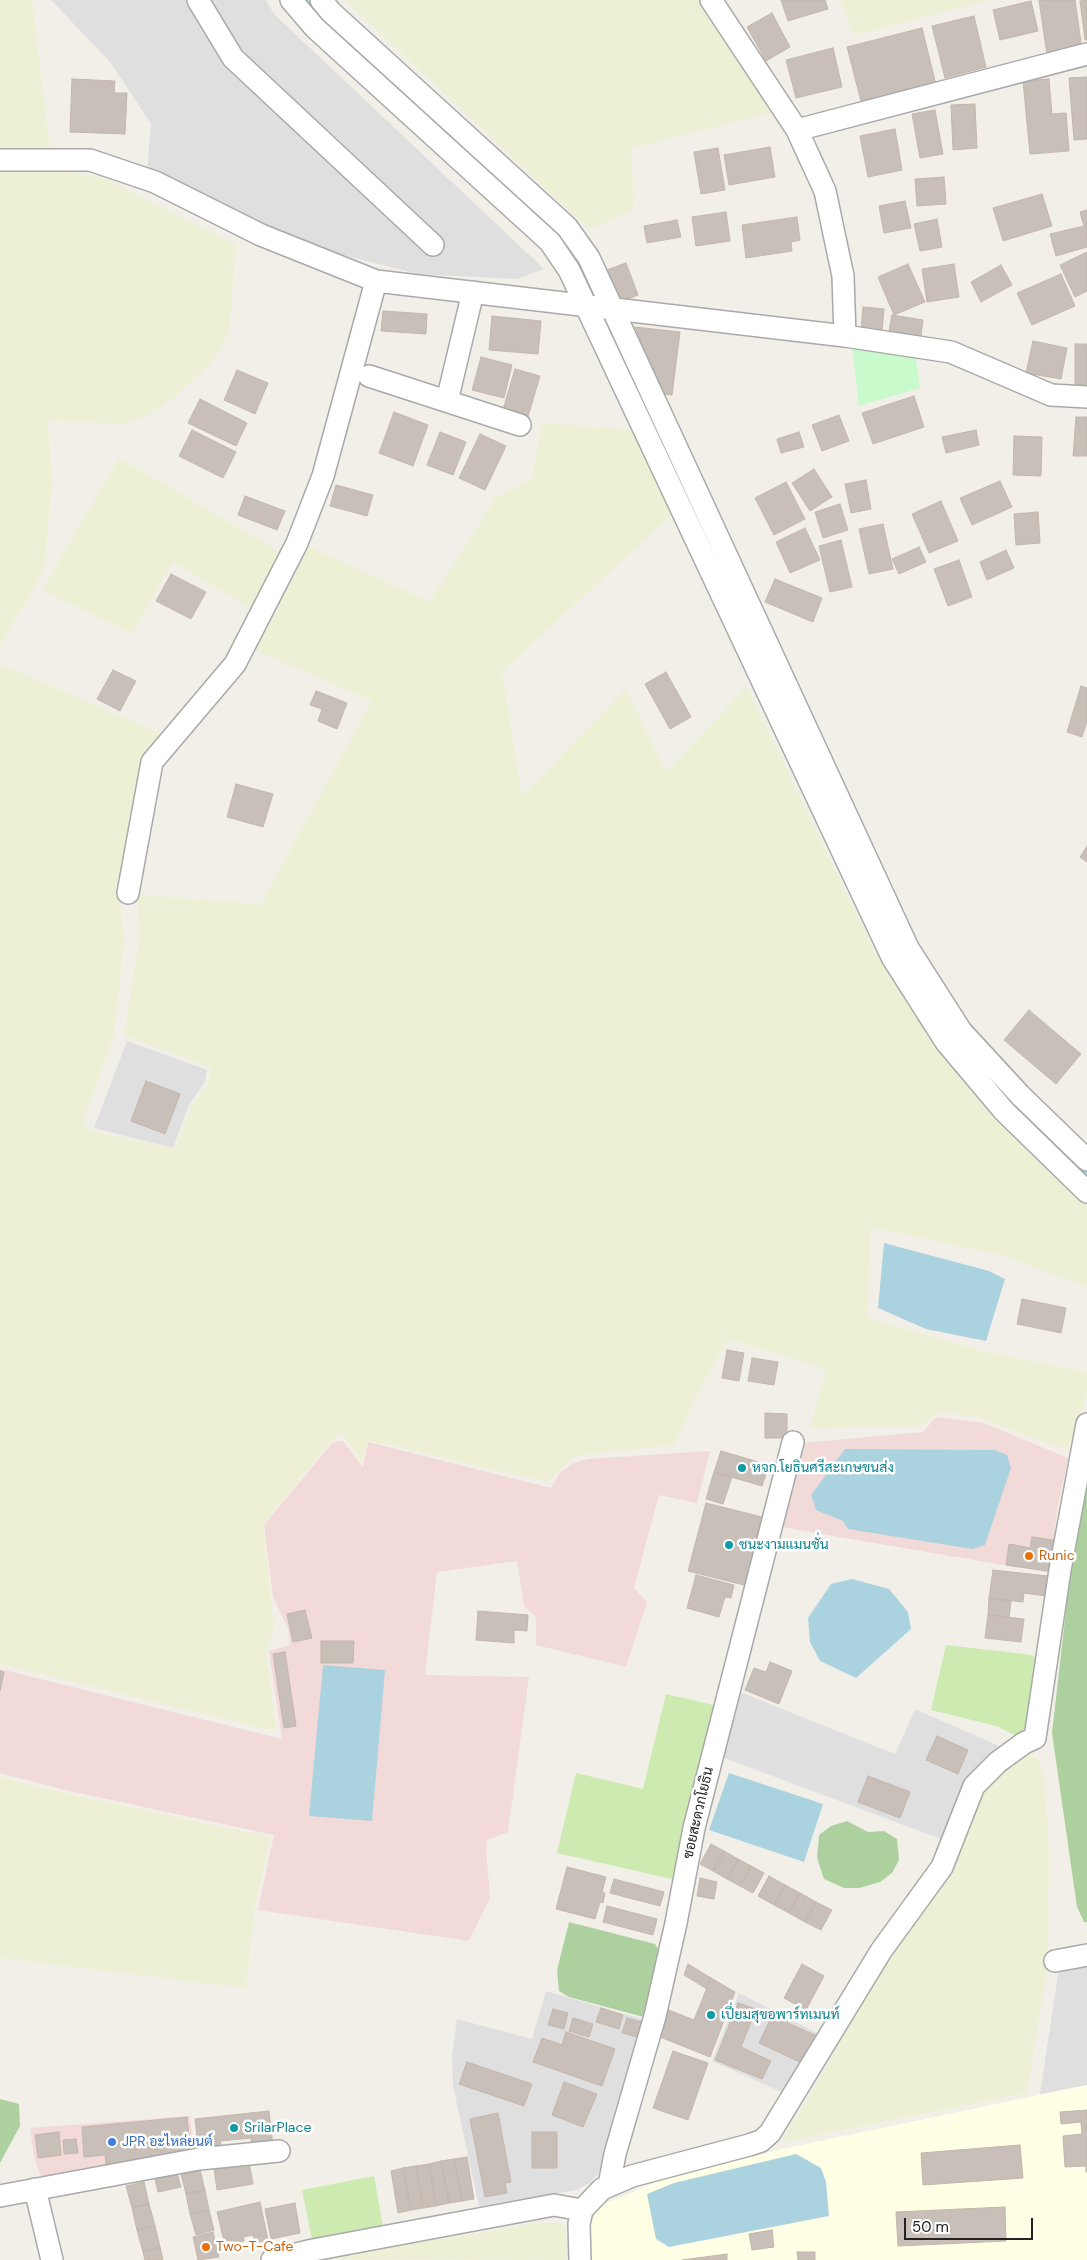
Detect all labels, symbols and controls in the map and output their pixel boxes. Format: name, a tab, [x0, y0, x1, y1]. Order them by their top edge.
place label: หจก.โยธินศรีสะเกษขนส่ง	[752, 1460, 894, 1476]
marker: หจก.โยธินศรีสะเกษขนส่ง	[736, 1462, 748, 1474]
place label: ชนะงามแมนชั่น	[739, 1537, 829, 1553]
marker: ชนะงามแมนชั่น	[723, 1539, 735, 1551]
place label: Runic	[1039, 1548, 1075, 1564]
marker: Runic	[1023, 1550, 1035, 1562]
street label: ซอยสะดวกโยธิน	[680, 1765, 718, 1861]
place label: เปี่ยมสุขอพาร์ทเมนท์	[721, 2007, 840, 2023]
marker: เปี่ยมสุขอพาร์ทเมนท์	[705, 2009, 717, 2021]
place label: SrilarPlace	[244, 2120, 311, 2136]
marker: SrilarPlace	[228, 2122, 240, 2134]
place label: JPR อะไหล่ยนต์	[122, 2134, 213, 2150]
marker: JPR อะไหล่ยนต์	[106, 2136, 118, 2148]
scale bar	[907, 2208, 1036, 2240]
text: 50 m	[912, 2217, 949, 2237]
place label: Two-T-Cafe	[216, 2239, 294, 2255]
marker: Two-T-Cafe	[200, 2241, 212, 2253]

